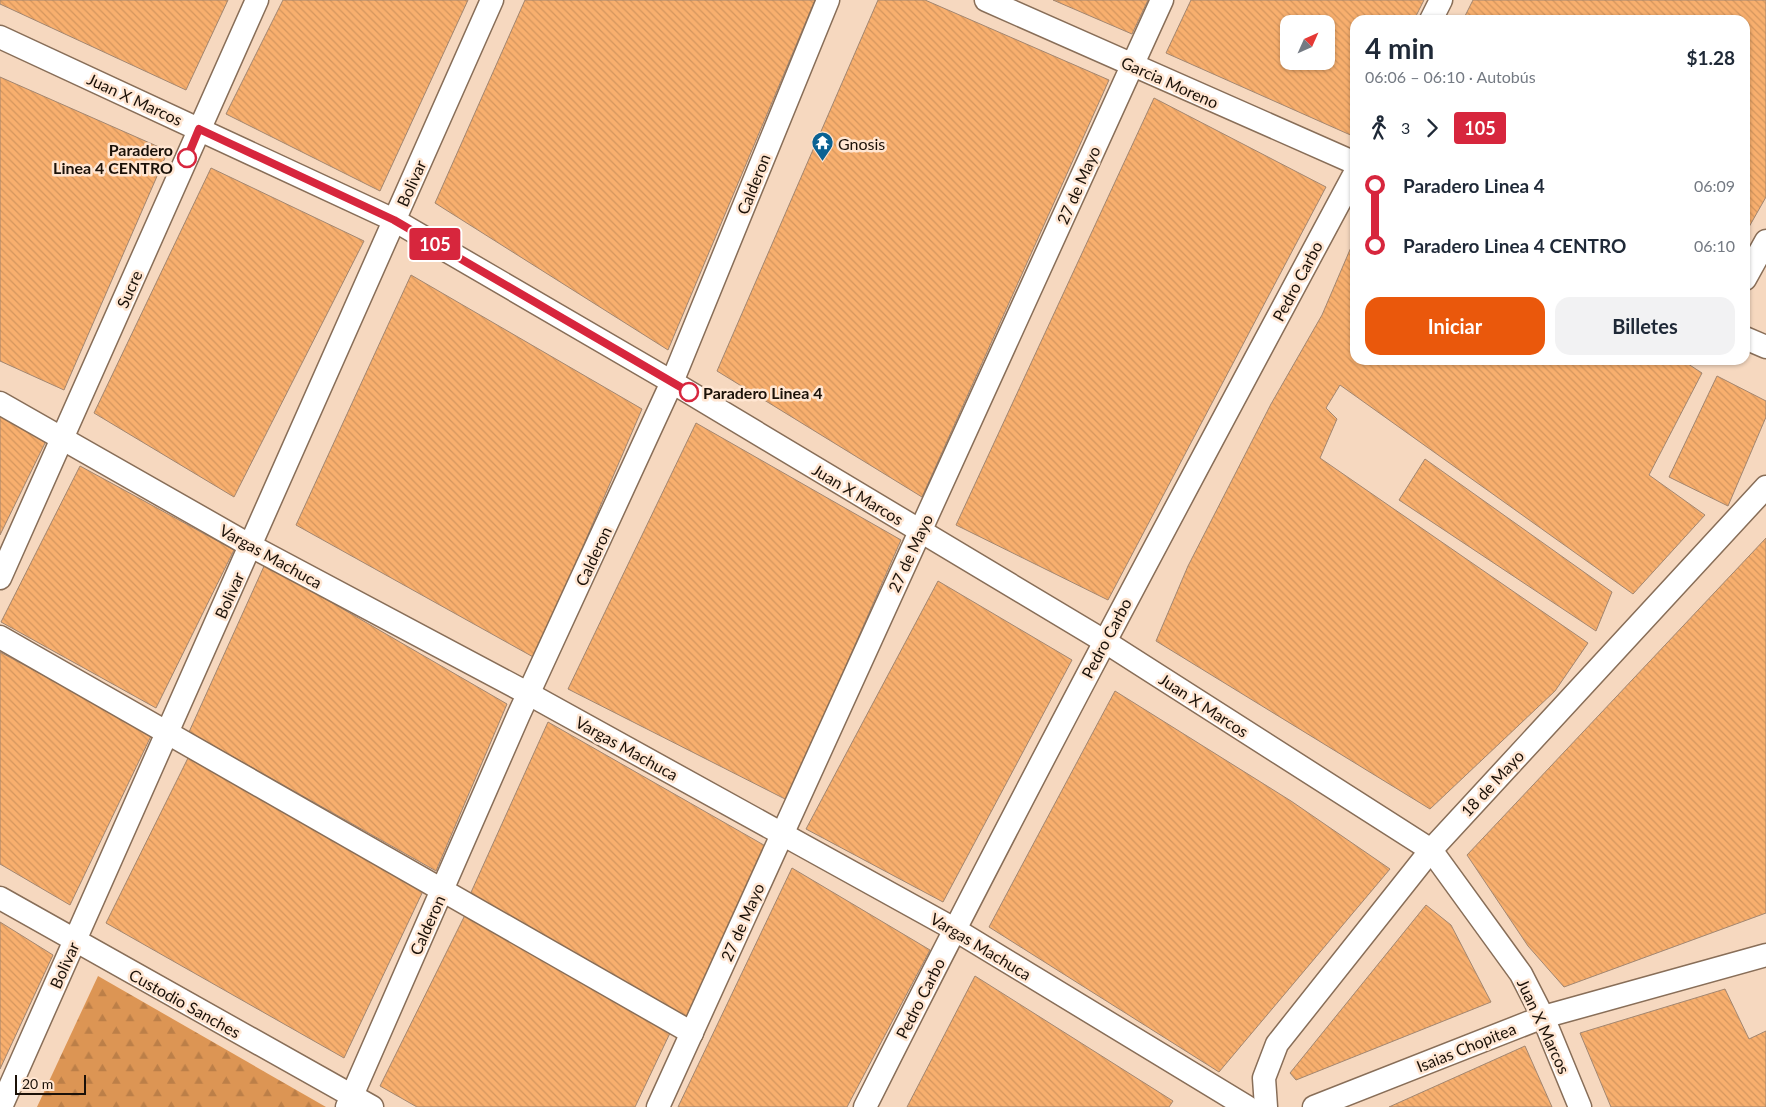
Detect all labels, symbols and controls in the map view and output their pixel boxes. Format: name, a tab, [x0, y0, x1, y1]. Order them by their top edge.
north arrow	[1280, 15, 1335, 70]
map controls	[1280, 15, 1335, 70]
text: 4 min	[1365, 31, 1434, 65]
text: $1.28	[1686, 46, 1735, 69]
street label: Garcia Moreno	[1119, 52, 1221, 112]
text: 06:06 – 06:10 · Autobús	[1365, 67, 1536, 86]
street label: Juan X Marcos	[85, 69, 186, 129]
icon: walk	[1365, 114, 1393, 142]
icon: forward	[1418, 114, 1446, 142]
text: 105	[1464, 117, 1496, 139]
text: 3	[1401, 118, 1410, 137]
temple icon: Gnosis	[810, 131, 834, 162]
place label: Gnosis	[838, 134, 885, 153]
place label: Paradero Linea 4 CENTRO	[53, 140, 173, 177]
street label: 27 de Mayo	[1052, 143, 1104, 227]
marker: Paradero Linea 4 CENTRO	[177, 148, 197, 168]
street label: Calderon	[732, 151, 774, 217]
street label: Bolivar	[392, 157, 430, 209]
text: Paradero Linea 4	[1403, 174, 1545, 197]
text: 06:09	[1694, 176, 1735, 195]
line badge: 105	[406, 228, 464, 260]
text: 105	[419, 233, 451, 255]
text: Paradero Linea 4 CENTRO	[1403, 234, 1626, 257]
text: 06:10	[1694, 236, 1735, 255]
street label: Pedro Carbo	[1268, 238, 1326, 324]
street label: Sucre	[112, 267, 146, 311]
button: Iniciar	[1365, 297, 1545, 355]
button: Billetes	[1555, 297, 1735, 355]
marker: Paradero Linea 4	[679, 382, 699, 402]
place label: Paradero Linea 4	[703, 383, 822, 402]
street label: Juan X Marcos	[809, 459, 907, 529]
street label: 27 de Mayo	[884, 511, 936, 595]
street label: Vargas Machuca	[216, 520, 326, 592]
street label: Calderon	[571, 523, 615, 589]
street label: Bolivar	[210, 569, 248, 621]
street label: Pedro Carbo	[1077, 595, 1135, 681]
street label: Juan X Marcos	[1156, 669, 1252, 741]
street label: Vargas Machuca	[572, 712, 682, 784]
street label: 18 de Mayo	[1457, 746, 1527, 820]
street label: 27 de Mayo	[716, 880, 768, 964]
street label: Calderon	[405, 892, 449, 958]
street label: Vargas Machuca	[927, 908, 1035, 984]
street label: Bolivar	[45, 939, 83, 991]
street label: Pedro Carbo	[892, 955, 948, 1041]
street label: Custodio Sanches	[126, 965, 244, 1042]
street label: Juan X Marcos	[1514, 976, 1574, 1077]
street label: Isaias Chopitea	[1414, 1018, 1518, 1076]
scale bar	[15, 1072, 86, 1095]
text: 20 m	[22, 1075, 53, 1092]

